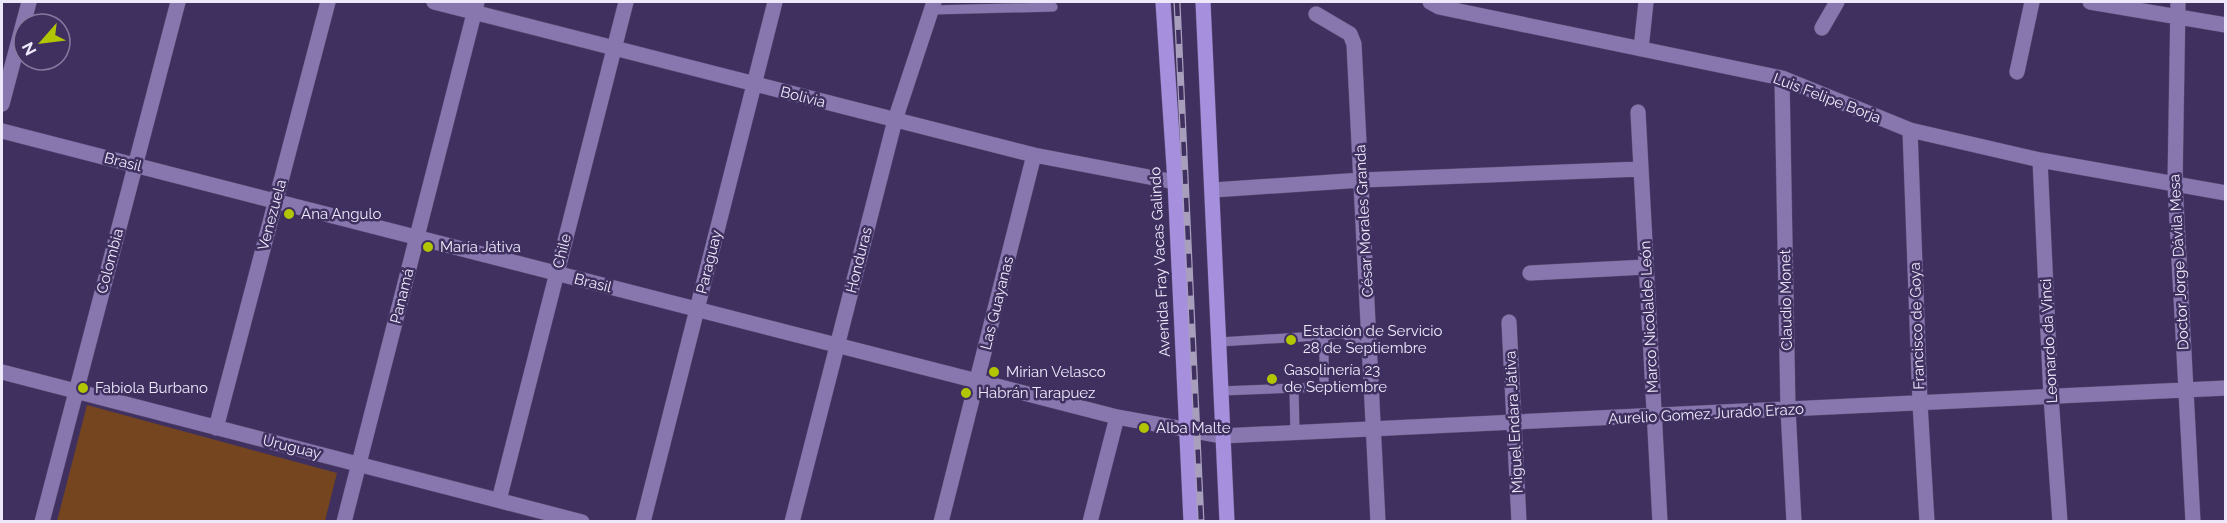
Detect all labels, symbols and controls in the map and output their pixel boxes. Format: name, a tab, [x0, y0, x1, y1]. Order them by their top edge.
north arrow	[12, 12, 72, 72]
text: N	[18, 39, 40, 59]
street label: Luis Felipe Borja	[1771, 69, 1883, 127]
street label: Bolivia	[779, 83, 827, 111]
street label: César Morales Granda	[1351, 144, 1377, 298]
street label: Brasil	[102, 149, 145, 176]
street label: Avenida Fray Vacas Galindo	[1146, 166, 1174, 358]
street label: Doctor Jorge Dávila Mesa	[2165, 174, 2193, 350]
street label: Venezuela	[254, 178, 290, 252]
place label: Ana Angulo	[301, 205, 382, 223]
marker: Ana Angulo	[282, 207, 296, 221]
street label: Honduras	[842, 225, 876, 295]
street label: Colombia	[93, 226, 127, 296]
street label: Paraguay	[692, 228, 726, 296]
street label: Chile	[549, 232, 575, 270]
place label: María Játiva	[440, 238, 521, 256]
marker: María Játiva	[421, 240, 435, 254]
street label: Marco Nicolalde León	[1636, 240, 1662, 394]
street label: Claudio Monet	[1776, 249, 1796, 351]
street label: Las Guayanas	[977, 254, 1017, 352]
street label: Francisco de Goya	[1906, 262, 1928, 390]
street label: Panamá	[386, 267, 418, 325]
street label: Brasil	[572, 270, 615, 297]
street label: Leonardo da Vinci	[2037, 278, 2061, 404]
place label: Estación de Servicio 28 de Septiembre	[1303, 322, 1442, 357]
marker: Estación de Servicio 28 de Septiembre	[1284, 333, 1298, 347]
street label: Miguel Endara Játiva	[1501, 350, 1527, 494]
place label: Gasolinería 23 de Septiembre	[1284, 361, 1387, 396]
place label: Mirian Velasco	[1006, 363, 1106, 381]
marker: Mirian Velasco	[987, 365, 1001, 379]
marker: Gasolinería 23 de Septiembre	[1265, 372, 1279, 386]
place label: Fabiola Burbano	[95, 379, 208, 397]
marker: Fabiola Burbano	[76, 381, 90, 395]
place label: Habrán Tarapuez	[978, 384, 1095, 402]
marker: Habrán Tarapuez	[959, 386, 973, 400]
street label: Aurelio Gomez Jurado Erazo	[1608, 400, 1804, 428]
place label: Alba Malte	[1156, 419, 1231, 437]
marker: Alba Malte	[1137, 421, 1151, 435]
street label: Uruguay	[261, 431, 323, 463]

